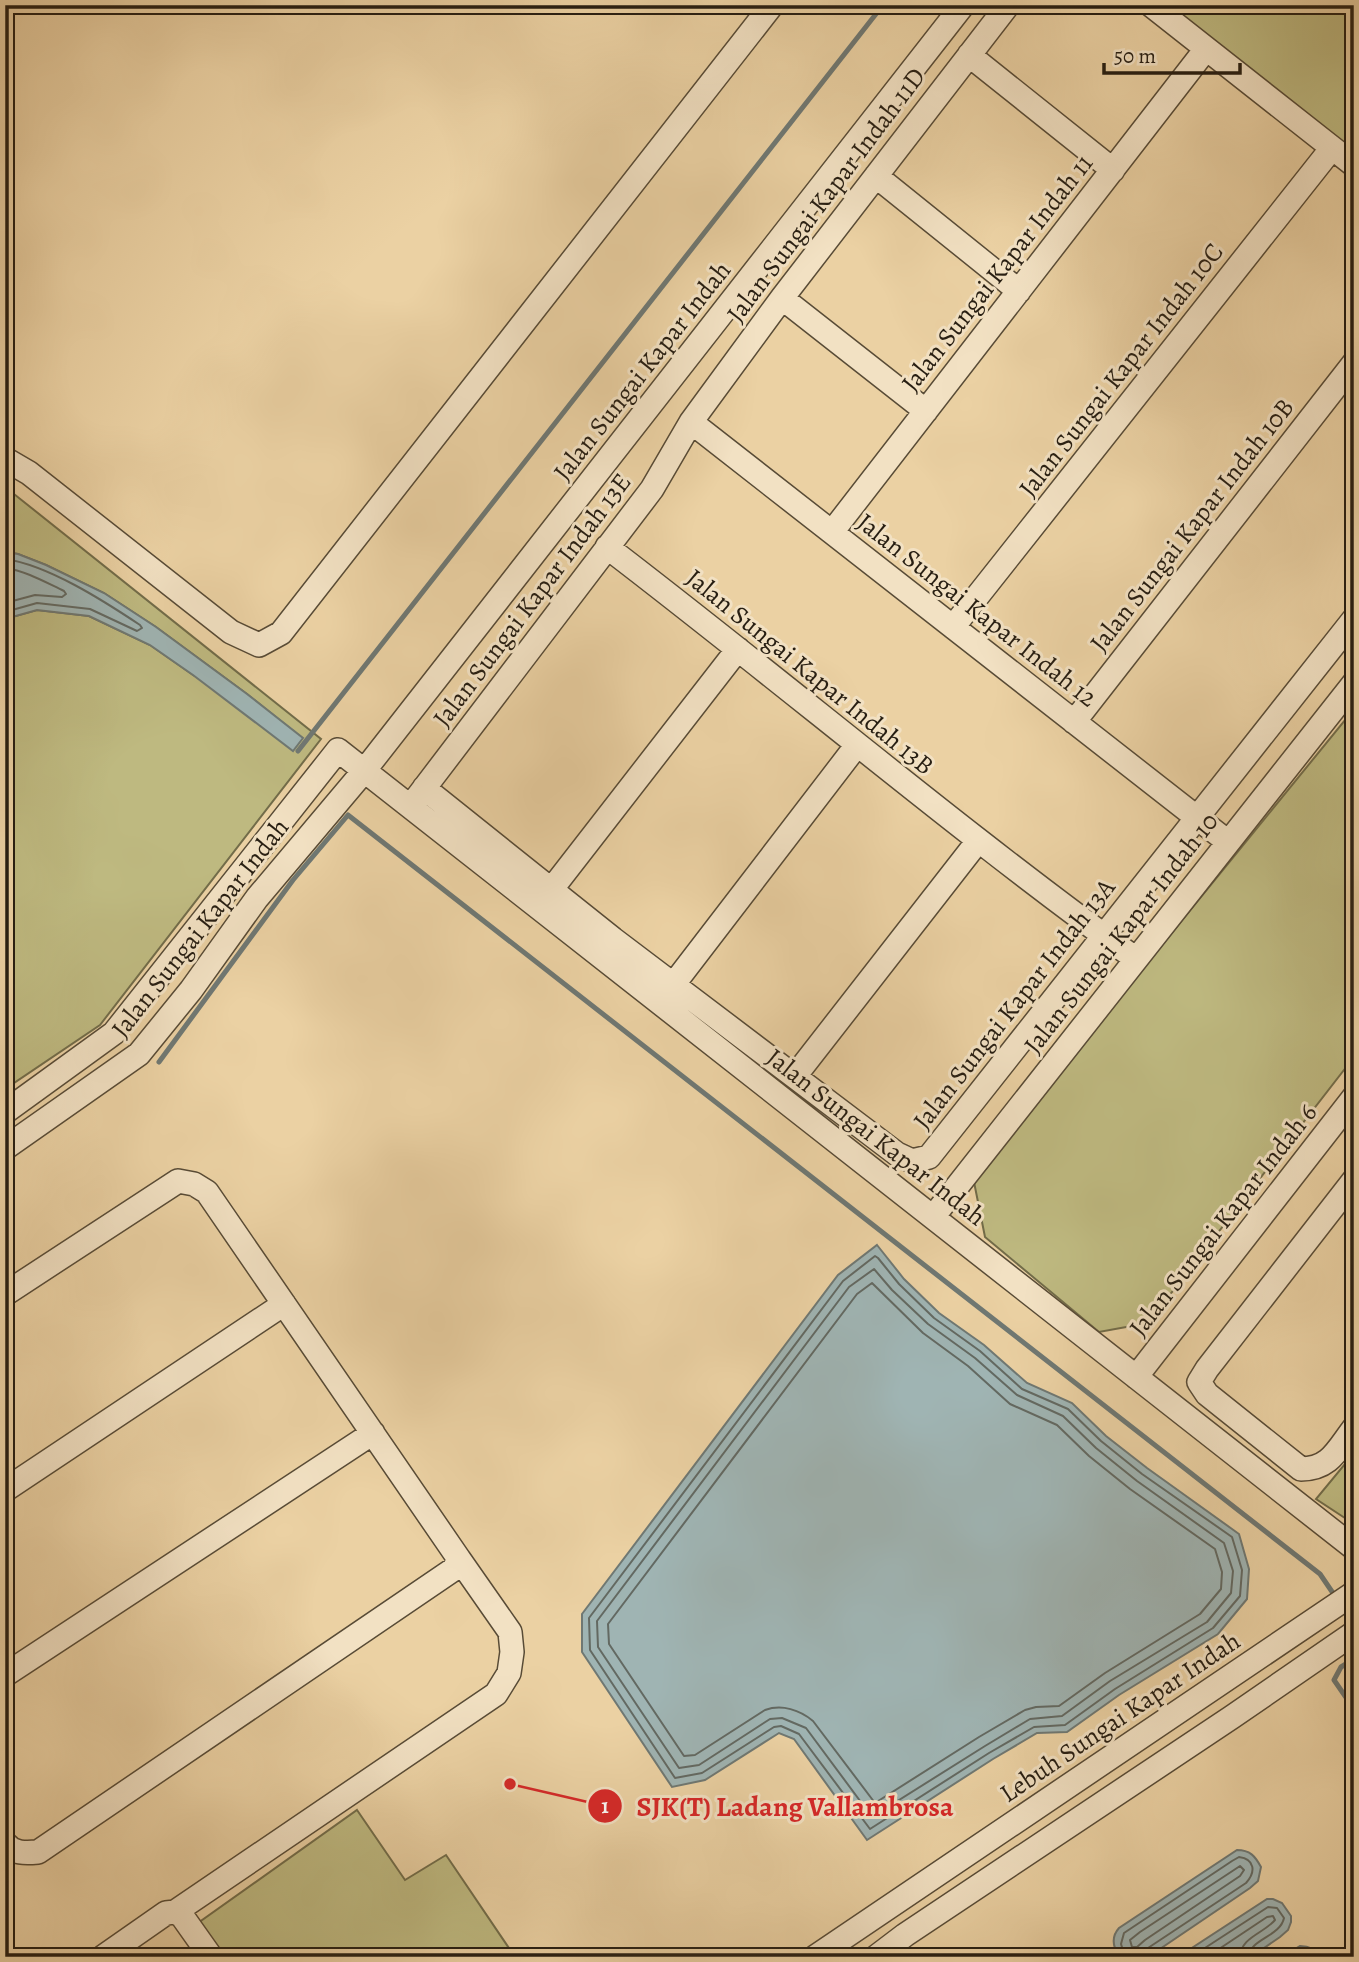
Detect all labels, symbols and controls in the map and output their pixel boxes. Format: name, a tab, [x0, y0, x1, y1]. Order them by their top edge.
scale bar	[1104, 32, 1240, 76]
text: 50 m	[1114, 42, 1156, 70]
street label: Jalan Sungai Kapar Indah 11D	[719, 60, 933, 330]
street label: Jalan Sungai Kapar Indah 11	[893, 147, 1101, 399]
street label: Jalan Sungai Kapar Indah 10C	[1011, 236, 1231, 504]
street label: Jalan Sungai Kapar Indah	[545, 254, 739, 488]
street label: Jalan Sungai Kapar Indah 10B	[1082, 391, 1302, 659]
street label: Jalan Sungai Kapar Indah 13E	[425, 466, 639, 734]
street label: Jalan Sungai Kapar Indah 12	[850, 505, 1104, 715]
street label: Jalan Sungai Kapar Indah 13B	[679, 561, 941, 783]
street label: Jalan Sungai Kapar Indah 10	[1016, 805, 1226, 1061]
street label: Jalan Sungai Kapar Indah	[103, 811, 297, 1045]
street label: Jalan Sungai Kapar Indah 13A	[905, 871, 1124, 1137]
street label: Jalan Sungai Kapar Indah	[759, 1040, 993, 1234]
street label: Jalan Sungai Kapar Indah 6	[1121, 1096, 1325, 1344]
street label: Lebuh Sungai Kapar Indah	[993, 1623, 1247, 1811]
callout: SJK(T) Ladang Vallambrosa	[587, 1782, 967, 1831]
text: SJK(T) Ladang Vallambrosa	[637, 1788, 954, 1826]
text: 1	[601, 1792, 609, 1820]

